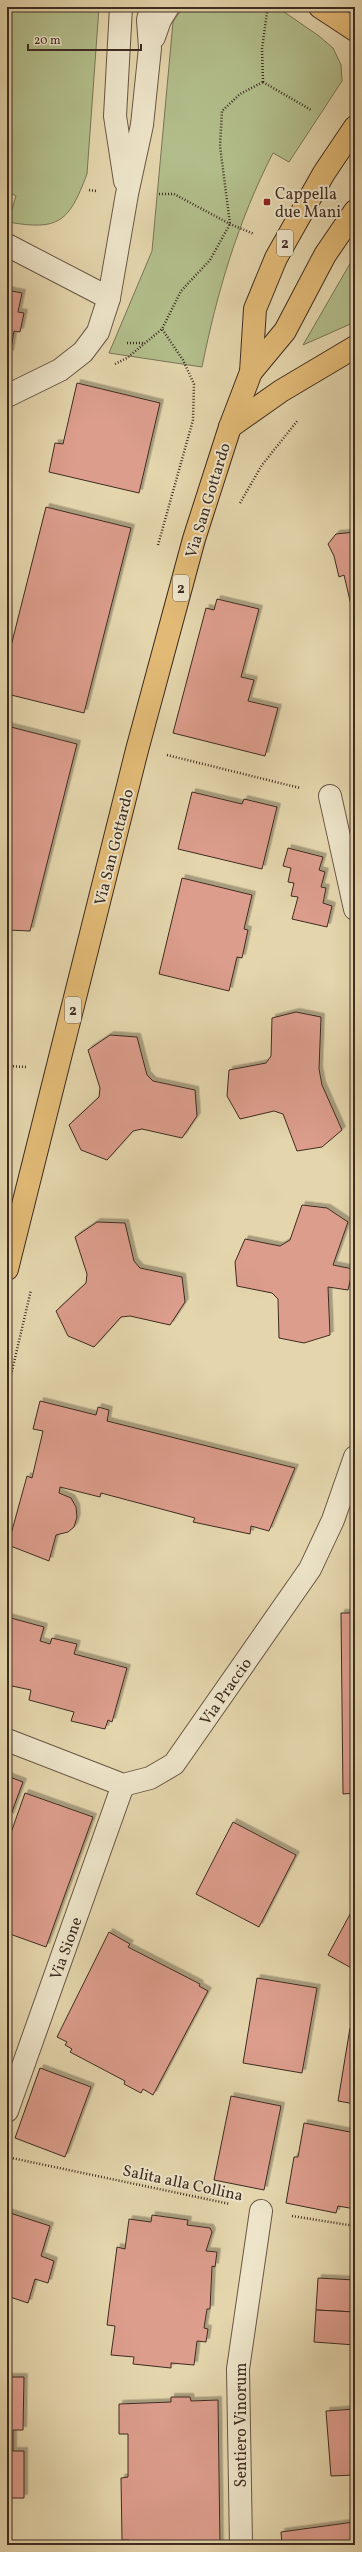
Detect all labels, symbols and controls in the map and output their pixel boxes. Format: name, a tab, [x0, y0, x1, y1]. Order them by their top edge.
scale bar	[28, 26, 141, 52]
text: 20 m	[34, 33, 61, 49]
place label: Cappella due Mani	[275, 184, 341, 224]
marker: Cappella due Mani	[262, 197, 272, 207]
road number: 2	[277, 230, 293, 256]
street label: Via San Gottardo	[181, 440, 237, 561]
road number: 2	[173, 575, 189, 601]
street label: Via San Gottardo	[90, 787, 140, 908]
road number: 2	[65, 997, 81, 1023]
street label: Via Praccio	[195, 1654, 258, 1730]
street label: Via Sione	[45, 1914, 88, 1983]
street label: Salita alla Collina	[120, 2160, 245, 2207]
street label: Sentiero Vinorum	[231, 2363, 253, 2487]

